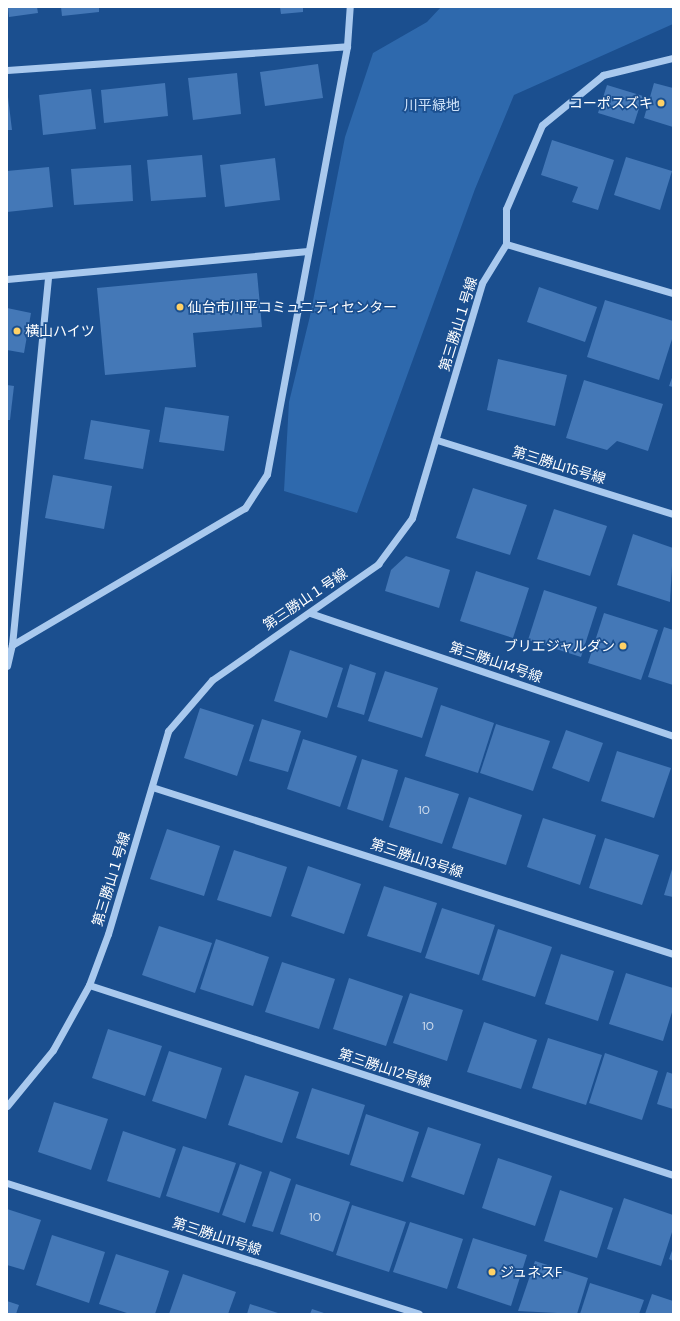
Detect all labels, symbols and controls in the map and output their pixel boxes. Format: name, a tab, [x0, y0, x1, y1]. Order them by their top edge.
place label: コーポスズキ	[569, 95, 653, 111]
park label: 川平緑地	[404, 97, 460, 113]
marker: コーポスズキ	[656, 98, 666, 108]
street label: 第三勝山１号線	[436, 275, 480, 373]
place label: 仙台市川平コミュニティセンター	[188, 299, 398, 315]
marker: 仙台市川平コミュニティセンター	[175, 302, 185, 312]
place label: 横山ハイツ	[25, 323, 95, 339]
marker: 横山ハイツ	[12, 326, 22, 336]
street label: 第三勝山15号線	[510, 443, 608, 487]
street label: 第三勝山１号線	[260, 565, 350, 633]
street label: 第三勝山14号線	[447, 638, 545, 686]
place label: ブリエジャルダン	[503, 638, 615, 654]
marker: ブリエジャルダン	[618, 641, 628, 651]
house number: 10	[418, 804, 430, 818]
street label: 第三勝山１号線	[89, 830, 133, 928]
street label: 第三勝山13号線	[368, 835, 466, 881]
house number: 10	[422, 1020, 434, 1034]
street label: 第三勝山12号線	[337, 1045, 433, 1091]
house number: 10	[309, 1211, 321, 1225]
street label: 第三勝山11号線	[170, 1214, 264, 1258]
place label: ジュネスF	[500, 1264, 563, 1280]
marker: ジュネスF	[487, 1267, 497, 1277]

